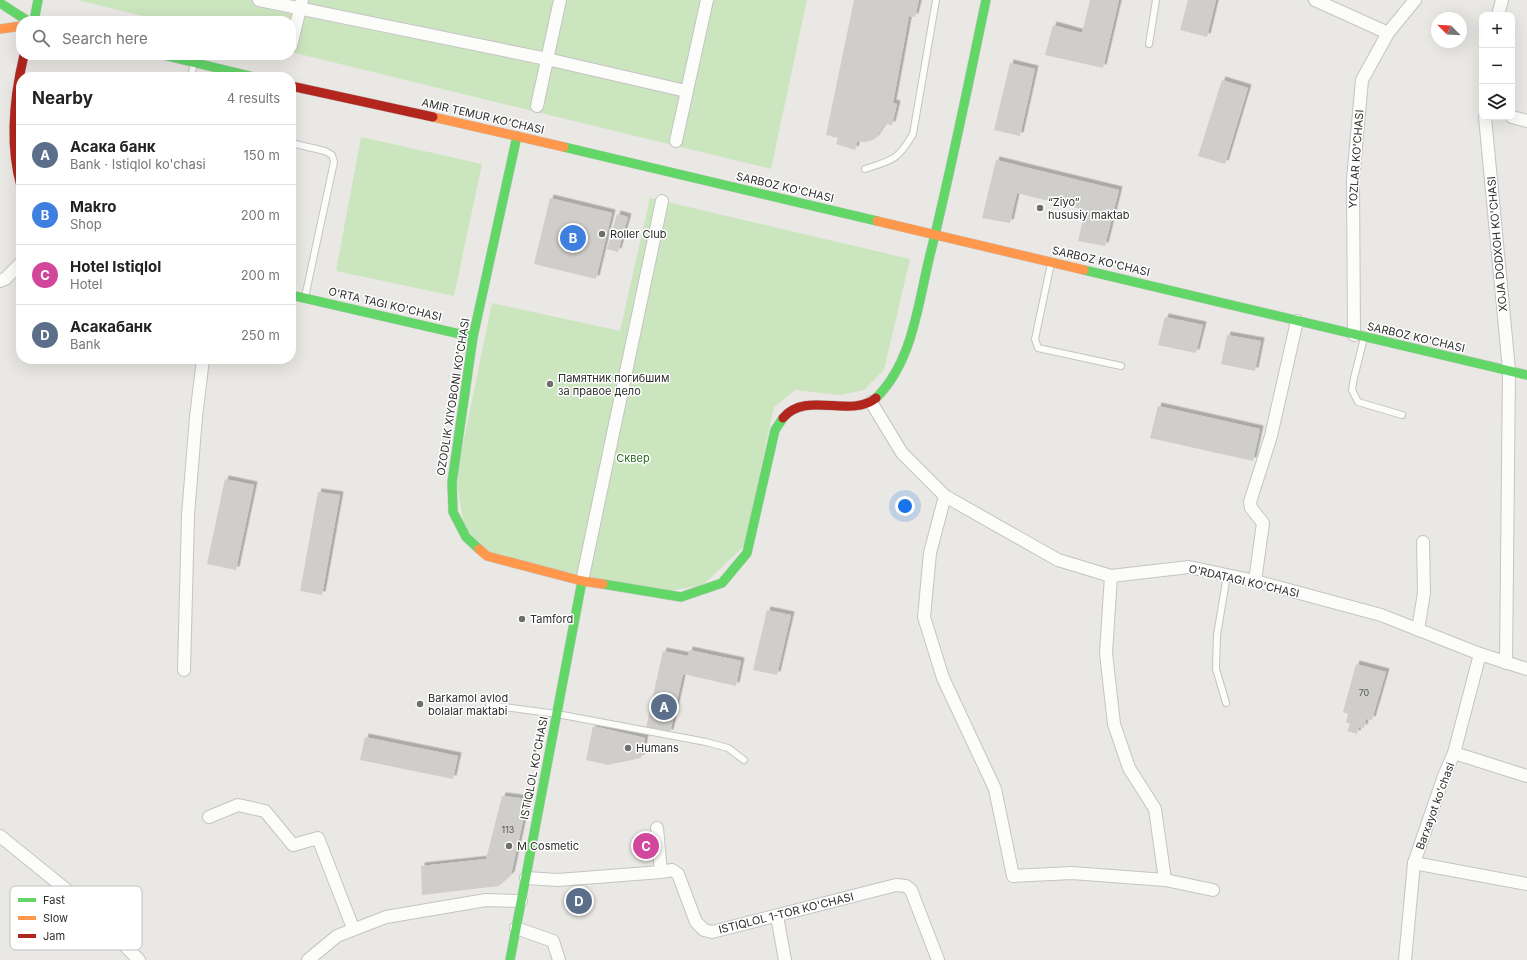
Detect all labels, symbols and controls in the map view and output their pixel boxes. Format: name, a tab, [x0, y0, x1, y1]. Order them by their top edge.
north arrow	[1431, 12, 1467, 48]
map controls	[1479, 12, 1515, 120]
button: +	[1479, 12, 1515, 48]
search box	[16, 16, 296, 60]
icon: search	[30, 27, 52, 49]
text: Search here	[62, 29, 148, 48]
button: −	[1479, 48, 1515, 84]
button: layers	[1479, 84, 1515, 120]
text: Nearby	[32, 88, 93, 108]
text: 4 results	[227, 90, 280, 106]
street label: AMIR TEMUR KO'CHASI	[420, 95, 546, 137]
street label: YOZLAR KO'CHASI	[1346, 109, 1366, 209]
text: Асака банк	[70, 137, 156, 156]
text: A	[40, 147, 50, 163]
text: 150 m	[244, 147, 280, 163]
text: Bank · Istiqlol ko'chasi	[70, 156, 206, 172]
street label: SARBOZ KO'CHASI	[735, 169, 835, 205]
street label: XOJA DODXOH KO'CHASI	[1484, 176, 1510, 312]
place label: “Ziyo” hususiy maktab	[1048, 195, 1130, 222]
text: Makro	[70, 197, 116, 216]
marker: “Ziyo” hususiy maktab	[1035, 203, 1045, 213]
text: B	[41, 207, 49, 223]
text: 200 m	[241, 207, 280, 223]
text: Shop	[70, 216, 102, 232]
pin: B	[560, 223, 586, 253]
place label: Roller Club	[610, 227, 667, 241]
marker: Roller Club	[597, 229, 607, 239]
street label: SARBOZ KO'CHASI	[1051, 243, 1151, 279]
text: Hotel Istiqlol	[70, 257, 161, 276]
text: C	[40, 267, 50, 283]
text: 200 m	[241, 267, 280, 283]
text: Hotel	[70, 276, 102, 292]
street label: O'RTA TAGI KO'CHASI	[327, 284, 443, 324]
text: Асакабанк	[70, 317, 152, 336]
street label: OZODLIK XIYOBONI KO'CHASI	[434, 317, 472, 477]
street label: SARBOZ KO'CHASI	[1366, 319, 1466, 355]
text: D	[40, 327, 50, 343]
text: 250 m	[241, 327, 280, 343]
text: Bank	[70, 336, 101, 352]
place label: Памятник погибшим за правое дело	[558, 371, 669, 398]
marker: Памятник погибшим за правое дело	[545, 379, 555, 389]
park label: Сквер	[616, 451, 650, 465]
your location	[895, 496, 915, 516]
street label: O'RDATAGI KO'CHASI	[1187, 561, 1301, 601]
place label: Tamford	[530, 612, 573, 626]
marker: Tamford	[517, 614, 527, 624]
house number: 70	[1359, 687, 1370, 698]
place label: Barkamol avlod bolalar maktabi	[428, 691, 508, 718]
pin: A	[651, 692, 677, 722]
marker: Barkamol avlod bolalar maktabi	[415, 699, 425, 709]
street label: ISTIQLOL KO'CHASI	[517, 715, 551, 821]
place label: Humans	[636, 741, 679, 755]
marker: Humans	[623, 743, 633, 753]
street label: Barxayot koʻchasi	[1413, 761, 1457, 851]
house number: 113	[502, 824, 515, 835]
pin: C	[633, 831, 659, 861]
place label: M Cosmetic	[517, 839, 579, 853]
marker: M Cosmetic	[504, 841, 514, 851]
legend	[10, 886, 142, 950]
pin: D	[566, 886, 592, 916]
street label: ISTIQLOL 1-TOR KO'CHASI	[717, 889, 855, 937]
text: Fast	[43, 893, 65, 907]
text: Slow	[43, 911, 68, 925]
text: Jam	[43, 929, 65, 943]

